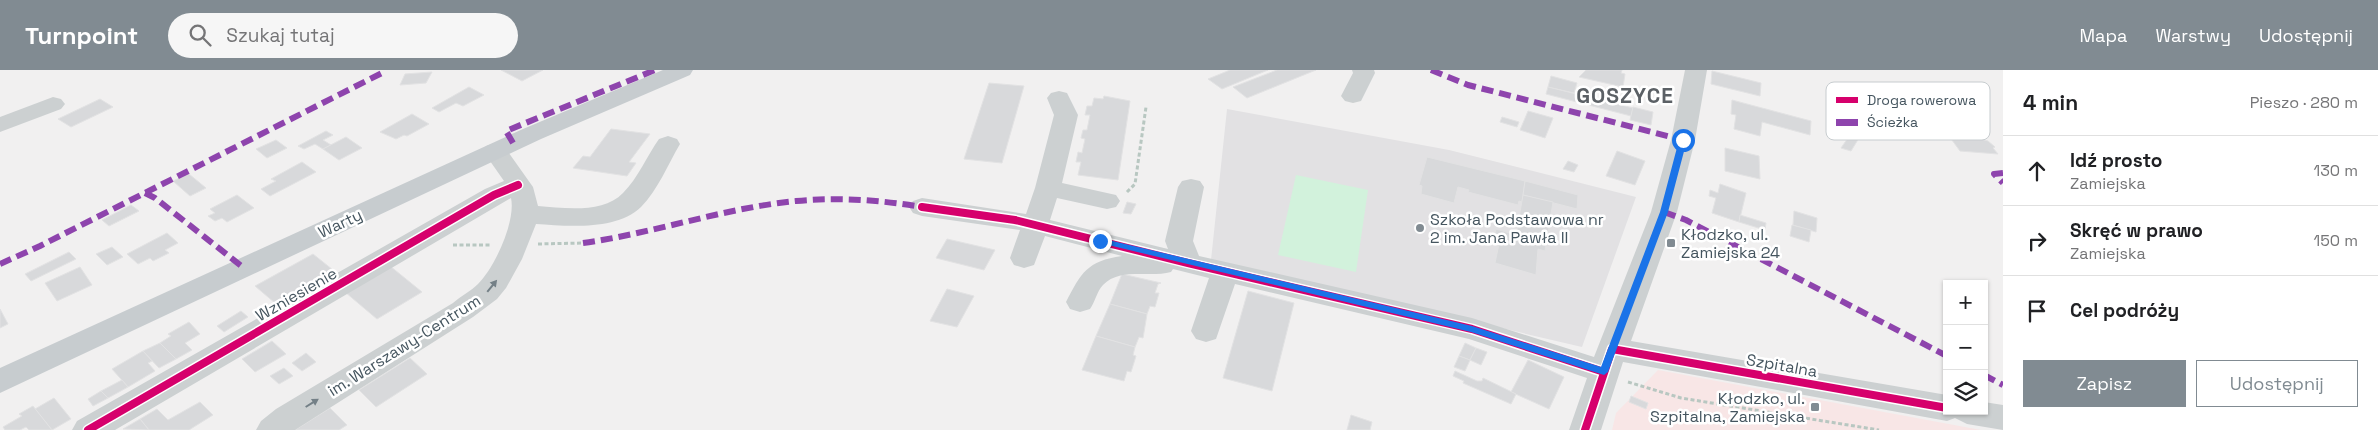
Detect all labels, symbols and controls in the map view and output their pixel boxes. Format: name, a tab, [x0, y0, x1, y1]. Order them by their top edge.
search box	[168, 13, 518, 58]
text: Turnpoint	[25, 20, 138, 51]
icon: search	[186, 21, 214, 49]
text: Szukaj tutaj	[226, 23, 335, 48]
text: Mapa	[2080, 24, 2127, 47]
text: Warstwy	[2155, 24, 2231, 47]
text: Udostępnij	[2259, 24, 2353, 47]
district label: GOSZYCE	[1576, 82, 1674, 109]
legend	[1826, 82, 1990, 140]
text: 4 min	[2023, 89, 2078, 116]
text: Droga rowerowa	[1867, 91, 1976, 109]
text: Pieszo · 280 m	[2250, 92, 2358, 113]
text: Ścieżka	[1867, 113, 1918, 131]
route start	[1672, 129, 1695, 152]
text: Idź prosto	[2070, 148, 2162, 173]
icon: ahead	[2023, 157, 2051, 185]
text: 130 m	[2314, 160, 2358, 181]
text: Zamiejska	[2070, 173, 2146, 194]
street label: Warty	[315, 204, 366, 243]
place label: Szkoła Podstawowa nr 2 im. Jana Pawła II	[1430, 209, 1604, 248]
text: Skręć w prawo	[2070, 218, 2203, 243]
marker: Szkoła Podstawowa nr 2 im. Jana Pawła II	[1414, 222, 1426, 234]
place label: Kłodzko, ul. Zamiejska 24	[1681, 224, 1780, 263]
icon: right	[2023, 227, 2051, 255]
route end	[1089, 230, 1112, 253]
text: 150 m	[2314, 230, 2358, 251]
marker: Kłodzko, ul. Zamiejska 24	[1665, 237, 1677, 249]
text: Zamiejska	[2070, 243, 2146, 264]
street label: Wzniesienie	[252, 263, 341, 326]
one-way arrow	[486, 279, 497, 292]
map controls	[1943, 280, 1988, 415]
button: +	[1943, 280, 1988, 325]
street label: im. Warszawy-Centrum	[324, 290, 484, 401]
icon: arrive	[2023, 297, 2051, 325]
text: Cel podróży	[2070, 298, 2179, 323]
button: −	[1943, 325, 1988, 370]
street label: Szpitalna	[1745, 349, 1819, 382]
button: Zapisz	[2023, 360, 2186, 407]
button: Udostępnij	[2196, 360, 2358, 407]
button: layers	[1943, 370, 1988, 415]
place label: Kłodzko, ul. Szpitalna, Zamiejska	[1650, 388, 1805, 427]
one-way arrow	[306, 398, 319, 407]
marker: Kłodzko, ul. Szpitalna, Zamiejska	[1809, 401, 1821, 413]

